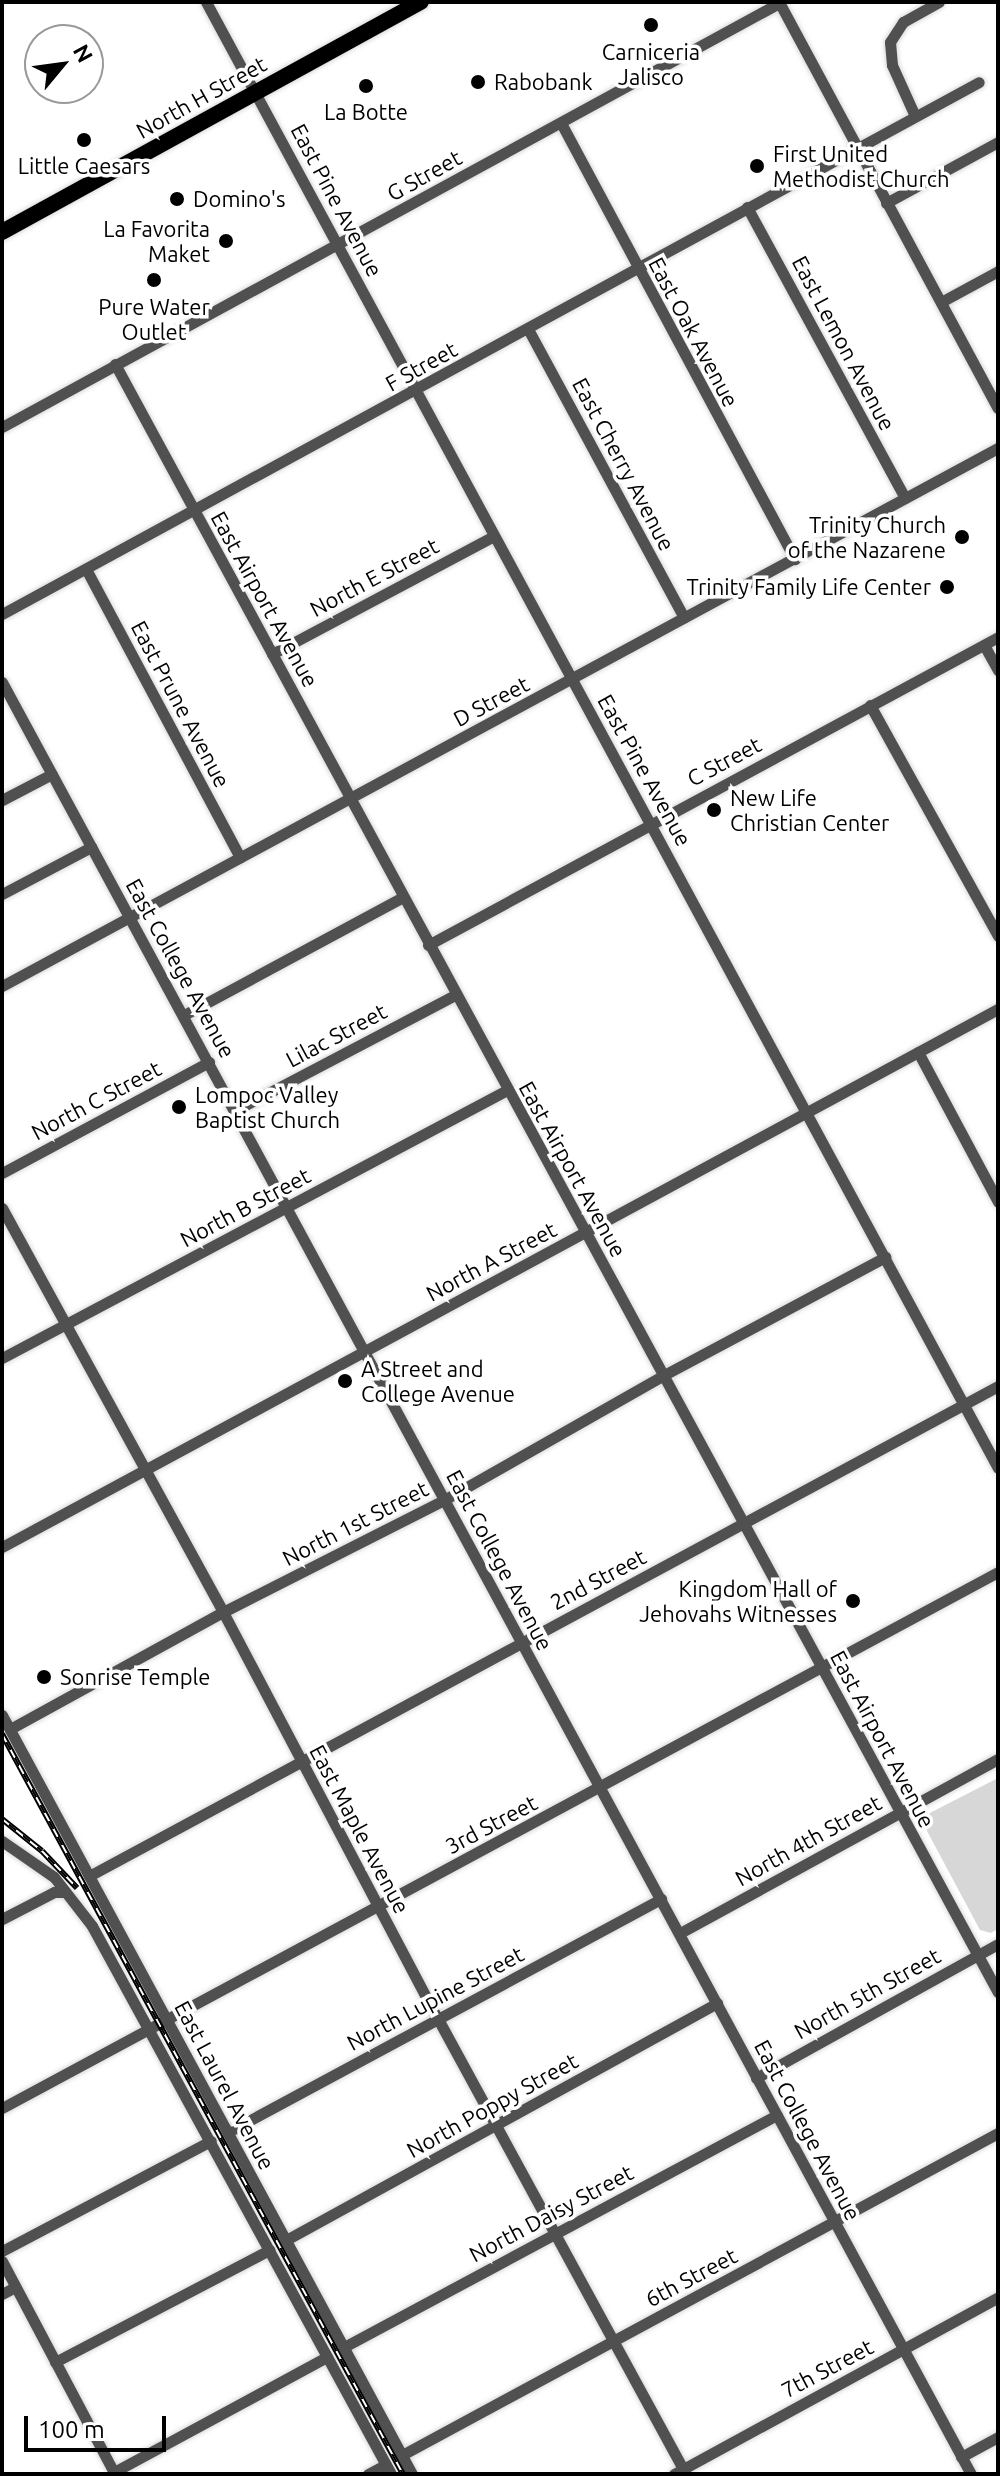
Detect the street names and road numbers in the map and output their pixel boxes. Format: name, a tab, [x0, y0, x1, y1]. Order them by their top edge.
street label: North H Street	[131, 50, 271, 144]
street label: East Pine Avenue	[286, 119, 388, 281]
street label: G Street	[382, 144, 466, 206]
street label: East Lemon Avenue	[787, 251, 901, 435]
street label: East Oak Avenue	[643, 253, 745, 411]
street label: F Street	[380, 336, 462, 396]
street label: East Cherry Avenue	[567, 373, 681, 555]
street label: East Airport Avenue	[206, 507, 324, 691]
street label: North E Street	[305, 532, 443, 622]
street label: East Prune Avenue	[126, 616, 236, 792]
street label: D Street	[449, 670, 533, 732]
street label: East Pine Avenue	[592, 690, 698, 850]
street label: C Street	[683, 731, 765, 791]
street label: East College Avenue	[121, 874, 241, 1062]
street label: Lilac Street	[281, 997, 391, 1073]
street label: North C Street	[27, 1055, 165, 1145]
street label: East Airport Avenue	[514, 1077, 632, 1261]
street label: North B Street	[175, 1162, 315, 1252]
street label: North A Street	[421, 1216, 561, 1306]
street label: East College Avenue	[441, 1465, 559, 1655]
street label: North 1st Street	[278, 1475, 432, 1571]
street label: 2nd Street	[546, 1543, 650, 1615]
street label: East Airport Avenue	[825, 1646, 941, 1832]
street label: East Maple Avenue	[304, 1740, 416, 1918]
street label: 3rd Street	[441, 1789, 541, 1859]
street label: North 4th Street	[730, 1789, 886, 1891]
street label: North Lupine Street	[342, 1940, 528, 2056]
street label: North 5th Street	[789, 1942, 945, 2044]
street label: East Laurel Avenue	[169, 1996, 281, 2174]
street label: East College Avenue	[749, 2035, 867, 2225]
street label: North Poppy Street	[402, 2047, 582, 2163]
street label: North Daisy Street	[464, 2159, 638, 2267]
street label: 6th Street	[641, 2242, 741, 2312]
street label: 7th Street	[777, 2333, 877, 2403]

